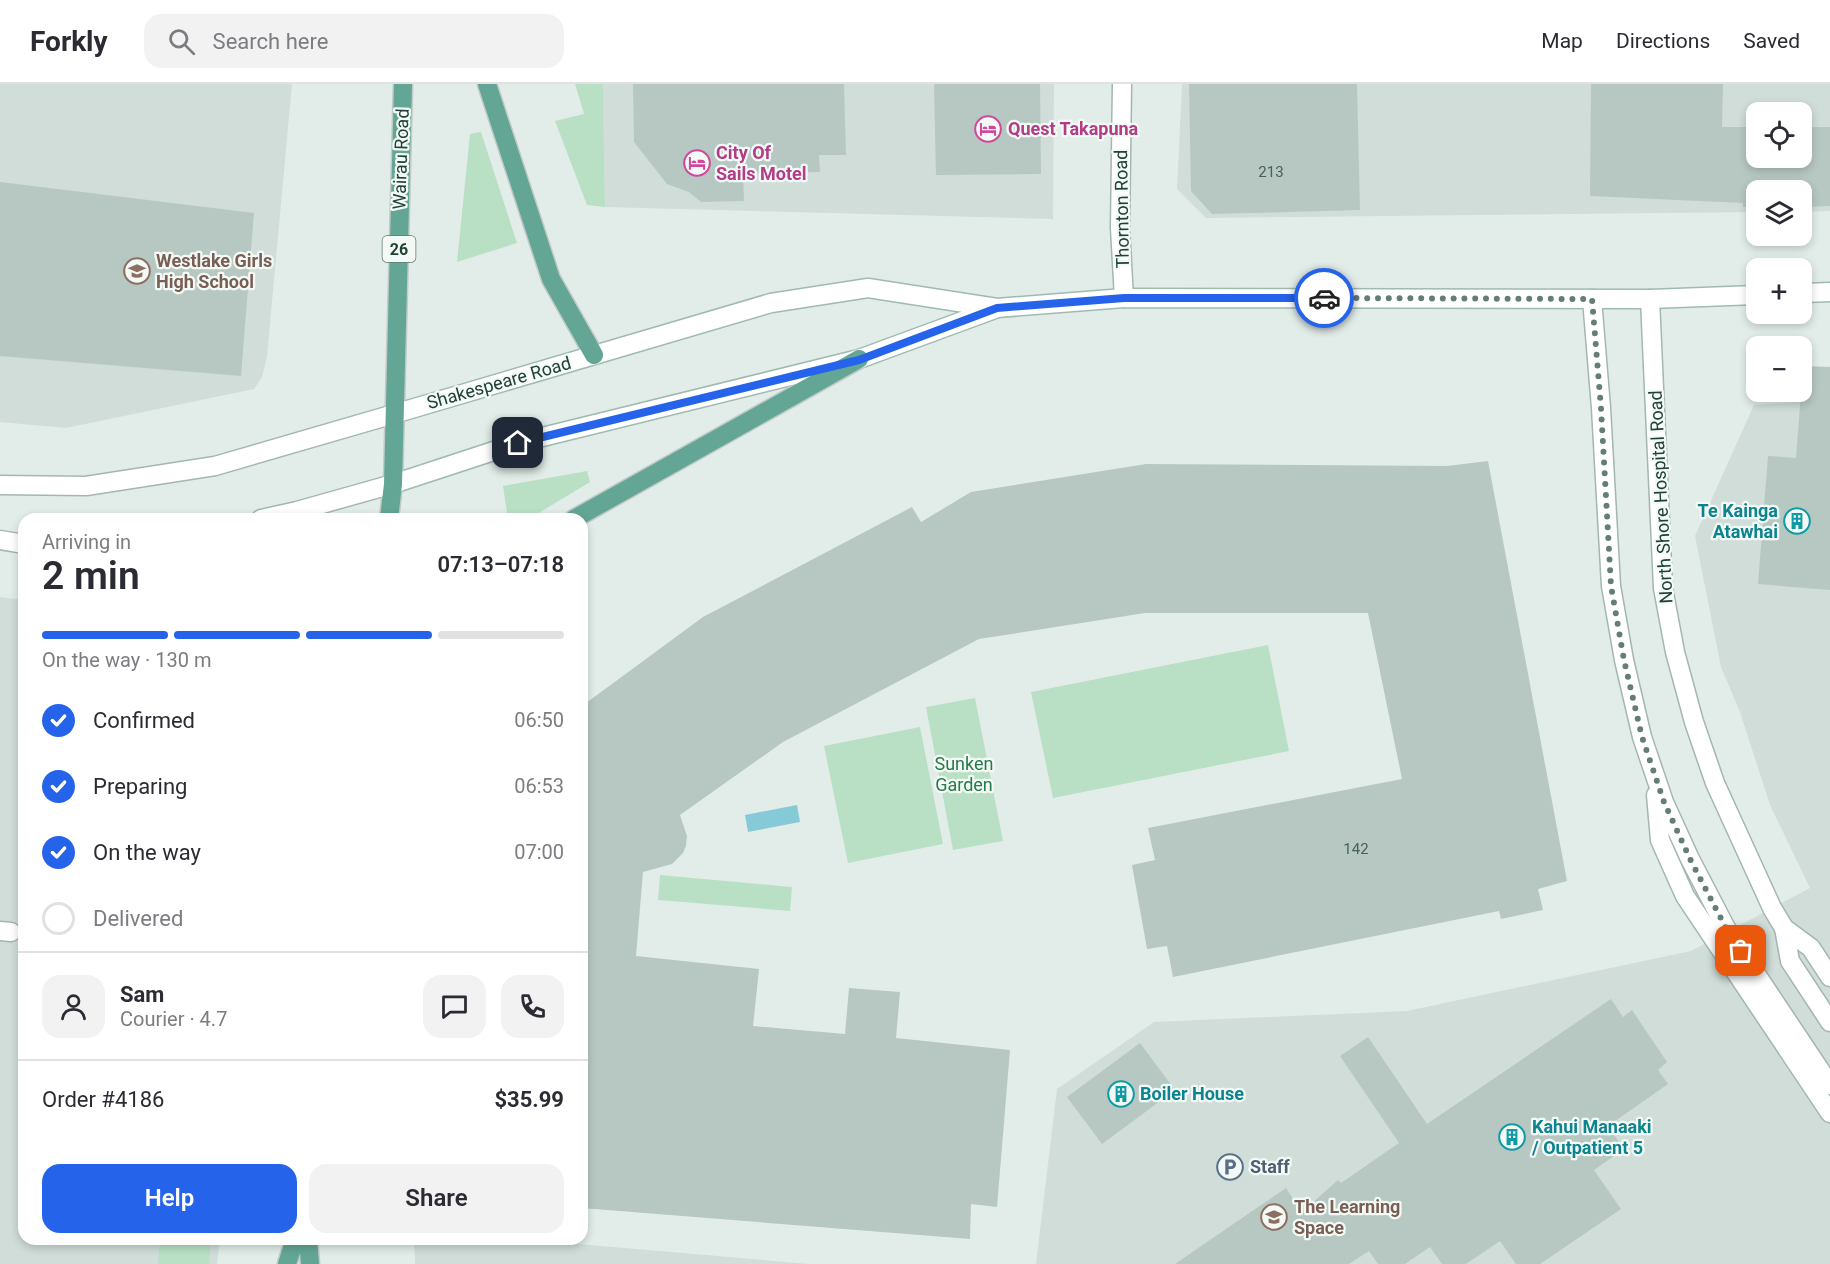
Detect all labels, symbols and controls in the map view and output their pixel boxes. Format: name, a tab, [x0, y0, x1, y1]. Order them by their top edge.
search box	[144, 14, 564, 68]
text: Forkly	[30, 25, 108, 58]
icon: search	[165, 25, 198, 58]
text: Search here	[213, 29, 328, 54]
text: Map	[1541, 29, 1583, 53]
text: Directions	[1616, 29, 1710, 53]
text: Saved	[1743, 29, 1800, 53]
map controls	[1746, 102, 1812, 402]
button: locate	[1746, 102, 1812, 168]
street label: Wairau Road	[388, 108, 413, 210]
hotel icon: Quest Takapuna	[973, 114, 1003, 144]
place label: Quest Takapuna	[1008, 118, 1139, 139]
place label: City Of Sails Motel	[716, 142, 806, 184]
hotel icon: City Of Sails Motel	[682, 148, 712, 178]
street label: Thornton Road	[1110, 150, 1133, 269]
house number: 213	[1258, 163, 1284, 181]
button: layers	[1746, 180, 1812, 246]
road number: 26	[382, 236, 416, 262]
place label: Westlake Girls High School	[156, 250, 272, 292]
school or university icon: Westlake Girls High School	[122, 256, 152, 286]
button: +	[1746, 258, 1812, 324]
courier	[1294, 268, 1354, 328]
icon: car	[1308, 282, 1341, 315]
button: −	[1746, 336, 1812, 402]
street label: Shakespeare Road	[424, 352, 573, 413]
street label: North Shore Hospital Road	[1644, 390, 1677, 604]
pin	[492, 417, 543, 468]
icon: home	[501, 426, 534, 459]
place label: Te Kainga Atawhai	[1698, 500, 1778, 542]
building icon: Te Kainga Atawhai	[1782, 506, 1812, 536]
text: Arriving in	[42, 530, 131, 554]
text: 07:13–07:18	[437, 552, 564, 577]
text: 2 min	[42, 553, 140, 599]
text: On the way · 130 m	[42, 648, 211, 672]
icon: check	[42, 704, 75, 737]
text: Confirmed	[93, 708, 195, 733]
text: 06:50	[514, 708, 564, 732]
park label: Sunken Garden	[935, 753, 993, 795]
icon: check	[42, 770, 75, 803]
text: Preparing	[93, 774, 187, 799]
text: 06:53	[514, 774, 564, 798]
icon: check	[42, 836, 75, 869]
text: On the way	[93, 840, 201, 865]
text: 07:00	[514, 840, 564, 864]
house number: 142	[1343, 840, 1369, 858]
text: Delivered	[93, 906, 183, 931]
pin	[1715, 925, 1766, 976]
icon: bag	[1724, 934, 1757, 967]
button: person	[42, 975, 105, 1038]
button: chat	[423, 975, 486, 1038]
button: phone	[501, 975, 564, 1038]
text: Sam	[120, 982, 164, 1007]
text: Courier · 4.7	[120, 1007, 227, 1031]
building icon: Boiler House	[1106, 1079, 1136, 1109]
place label: Boiler House	[1140, 1083, 1244, 1104]
text: Order #4186	[42, 1087, 164, 1112]
text: $35.99	[495, 1087, 564, 1112]
place label: Kahui Manaaki / Outpatient 5	[1531, 1116, 1652, 1158]
building icon: Kahui Manaaki / Outpatient 5	[1497, 1122, 1527, 1152]
parking icon: Staff	[1215, 1152, 1245, 1182]
place label: Staff	[1250, 1156, 1290, 1177]
button: Help	[42, 1164, 297, 1233]
button: Share	[309, 1164, 564, 1233]
place label: The Learning Space	[1294, 1196, 1400, 1238]
school or university icon: The Learning Space	[1259, 1202, 1289, 1232]

